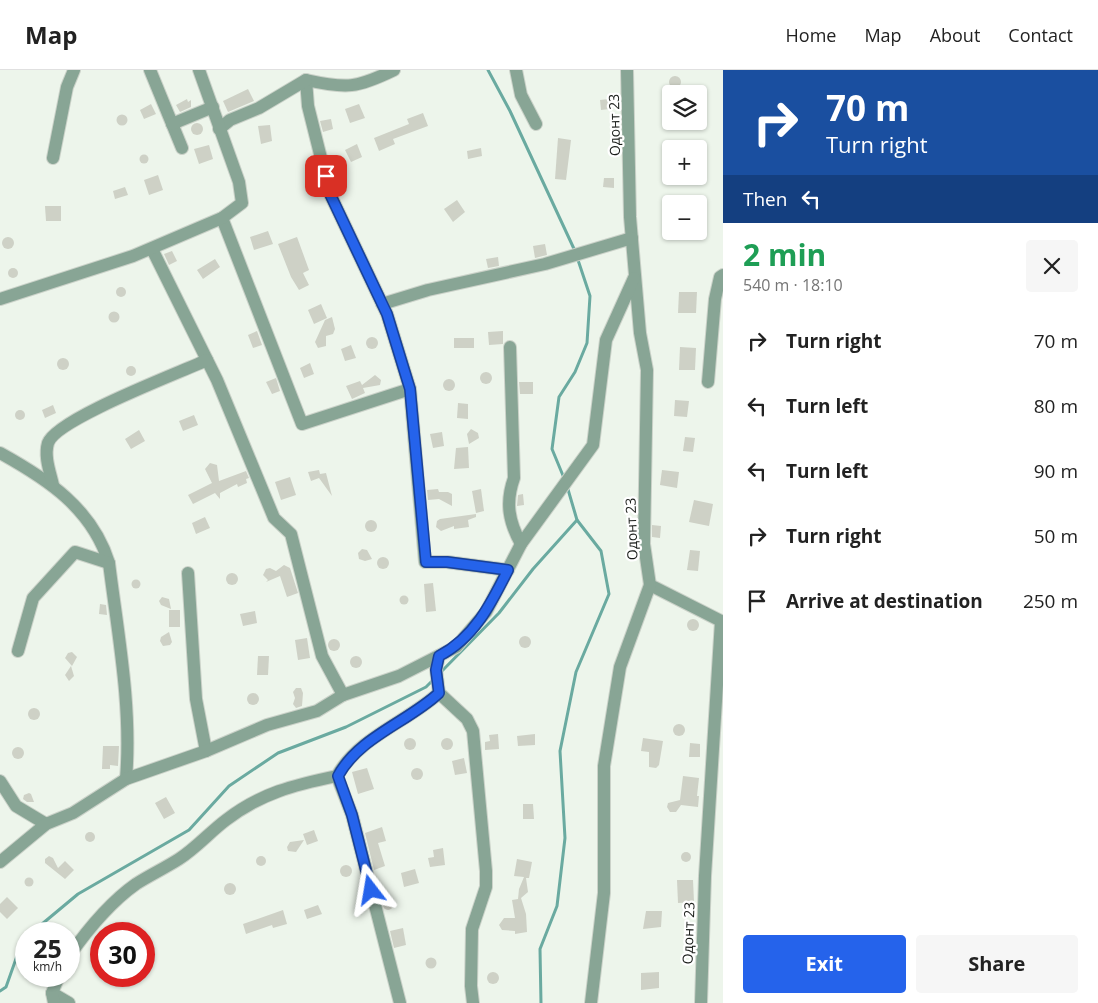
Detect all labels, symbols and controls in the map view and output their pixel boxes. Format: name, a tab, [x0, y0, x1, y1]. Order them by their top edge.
text: Map	[25, 18, 77, 51]
text: Home	[786, 23, 836, 47]
text: Map	[864, 23, 902, 47]
text: About	[930, 23, 980, 47]
text: Contact	[1008, 23, 1073, 47]
text: 70 m	[826, 84, 909, 131]
map controls	[662, 85, 707, 240]
button: layers	[662, 85, 707, 130]
icon: right	[743, 90, 808, 155]
street label: Одонт 23	[604, 94, 624, 156]
text: Turn right	[826, 129, 928, 159]
button: +	[662, 140, 707, 185]
pin	[305, 155, 347, 197]
icon: arrive	[312, 162, 340, 190]
icon: left	[797, 185, 825, 213]
text: Then	[743, 186, 787, 212]
button: −	[662, 195, 707, 240]
text: 2 min	[743, 234, 826, 275]
button: close	[1026, 240, 1078, 292]
text: 540 m · 18:10	[743, 274, 843, 296]
icon: right	[743, 327, 771, 355]
text: Turn right	[786, 328, 881, 354]
text: 70 m	[1034, 328, 1078, 354]
icon: left	[743, 392, 771, 420]
text: Turn left	[786, 393, 868, 419]
text: 80 m	[1034, 393, 1078, 419]
icon: left	[743, 457, 771, 485]
text: Turn left	[786, 458, 868, 484]
text: 90 m	[1034, 458, 1078, 484]
street label: Одонт 23	[620, 497, 642, 561]
icon: right	[743, 522, 771, 550]
text: Turn right	[786, 523, 881, 549]
text: 50 m	[1034, 523, 1078, 549]
icon: arrive	[743, 587, 771, 615]
text: Arrive at destination	[786, 588, 983, 614]
text: 250 m	[1023, 588, 1078, 614]
position arrow	[344, 863, 396, 915]
street label: Одонт 23	[677, 901, 699, 965]
speed limit sign: 30	[90, 922, 155, 987]
text: 25	[33, 931, 62, 965]
button: Exit	[743, 935, 906, 993]
button: Share	[916, 935, 1078, 993]
text: km/h	[33, 958, 62, 975]

